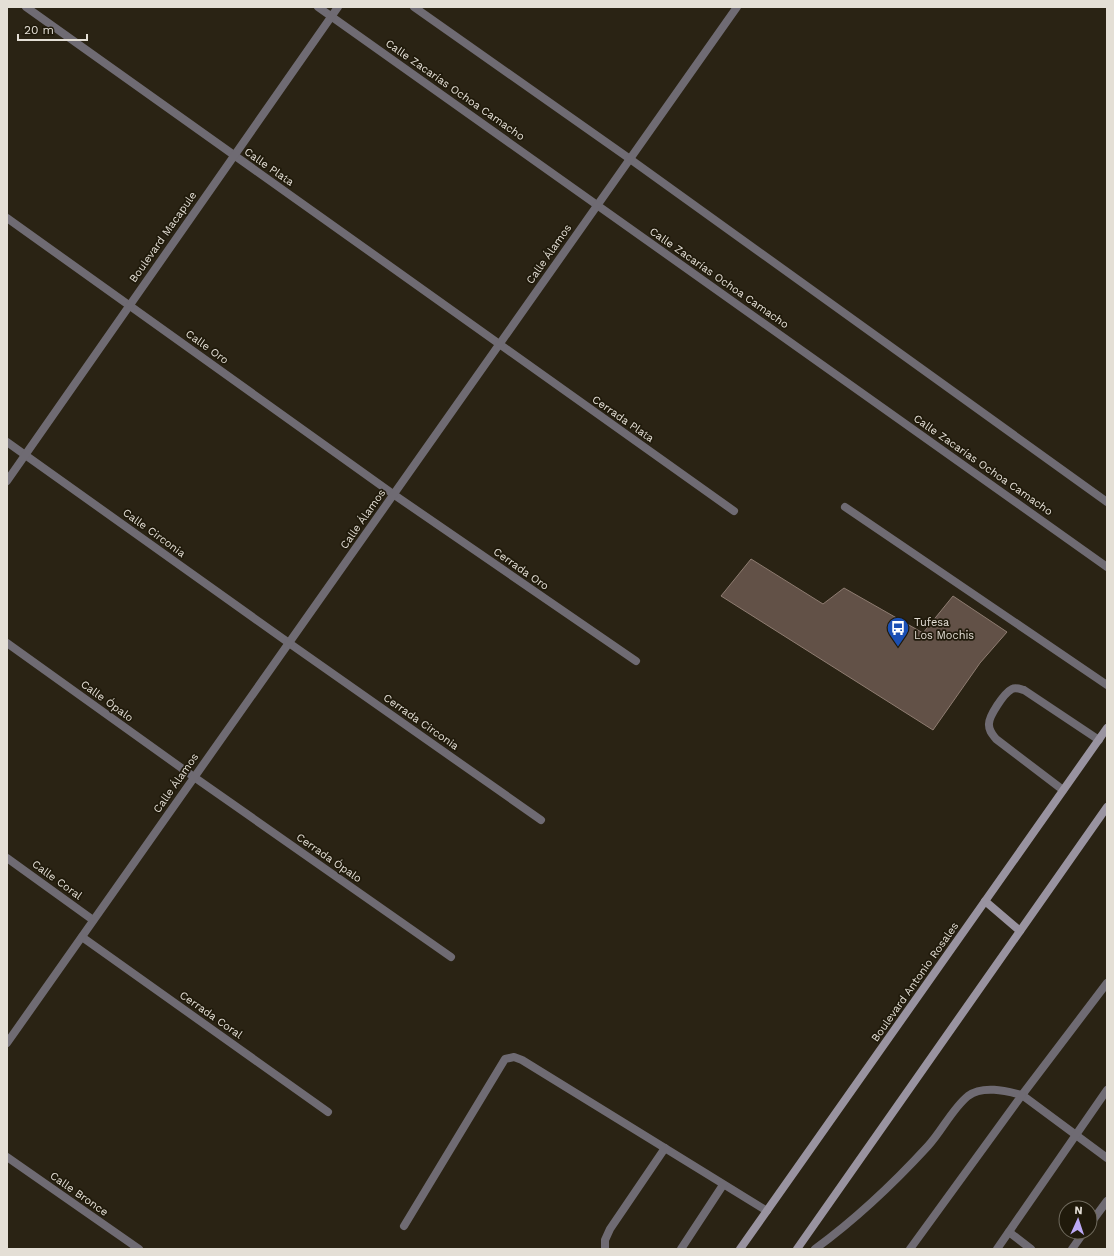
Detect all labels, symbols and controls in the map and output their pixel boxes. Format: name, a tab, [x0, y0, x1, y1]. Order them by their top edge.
scale bar	[18, 16, 87, 42]
text: 20 m	[24, 23, 54, 37]
street label: Calle Zacarías Ochoa Camacho	[383, 37, 527, 143]
street label: Calle Plata	[242, 145, 296, 189]
street label: Boulevard Macapule	[127, 189, 199, 285]
street label: Calle Álamos	[523, 221, 574, 286]
street label: Calle Zacarías Ochoa Camacho	[647, 225, 791, 331]
street label: Calle Oro	[183, 327, 231, 367]
street label: Cerrada Plata	[590, 393, 656, 445]
street label: Calle Zacarías Ochoa Camacho	[911, 412, 1055, 518]
street label: Calle Álamos	[337, 486, 388, 551]
street label: Calle Circonia	[120, 506, 188, 560]
street label: Cerrada Oro	[491, 545, 551, 593]
bus stop icon: Tufesa Los Mochis	[885, 615, 911, 648]
place label: Tufesa Los Mochis	[914, 616, 974, 642]
street label: Calle Ópalo	[78, 677, 136, 724]
street label: Cerrada Circonia	[381, 691, 461, 753]
street label: Calle Álamos	[150, 750, 201, 815]
street label: Cerrada Ópalo	[294, 830, 365, 885]
street label: Calle Coral	[29, 857, 85, 903]
street label: Boulevard Antonio Rosales	[869, 920, 961, 1044]
street label: Cerrada Coral	[177, 989, 245, 1042]
street label: Calle Bronce	[47, 1169, 111, 1219]
north arrow	[1058, 1200, 1098, 1240]
text: N	[1074, 1204, 1083, 1217]

